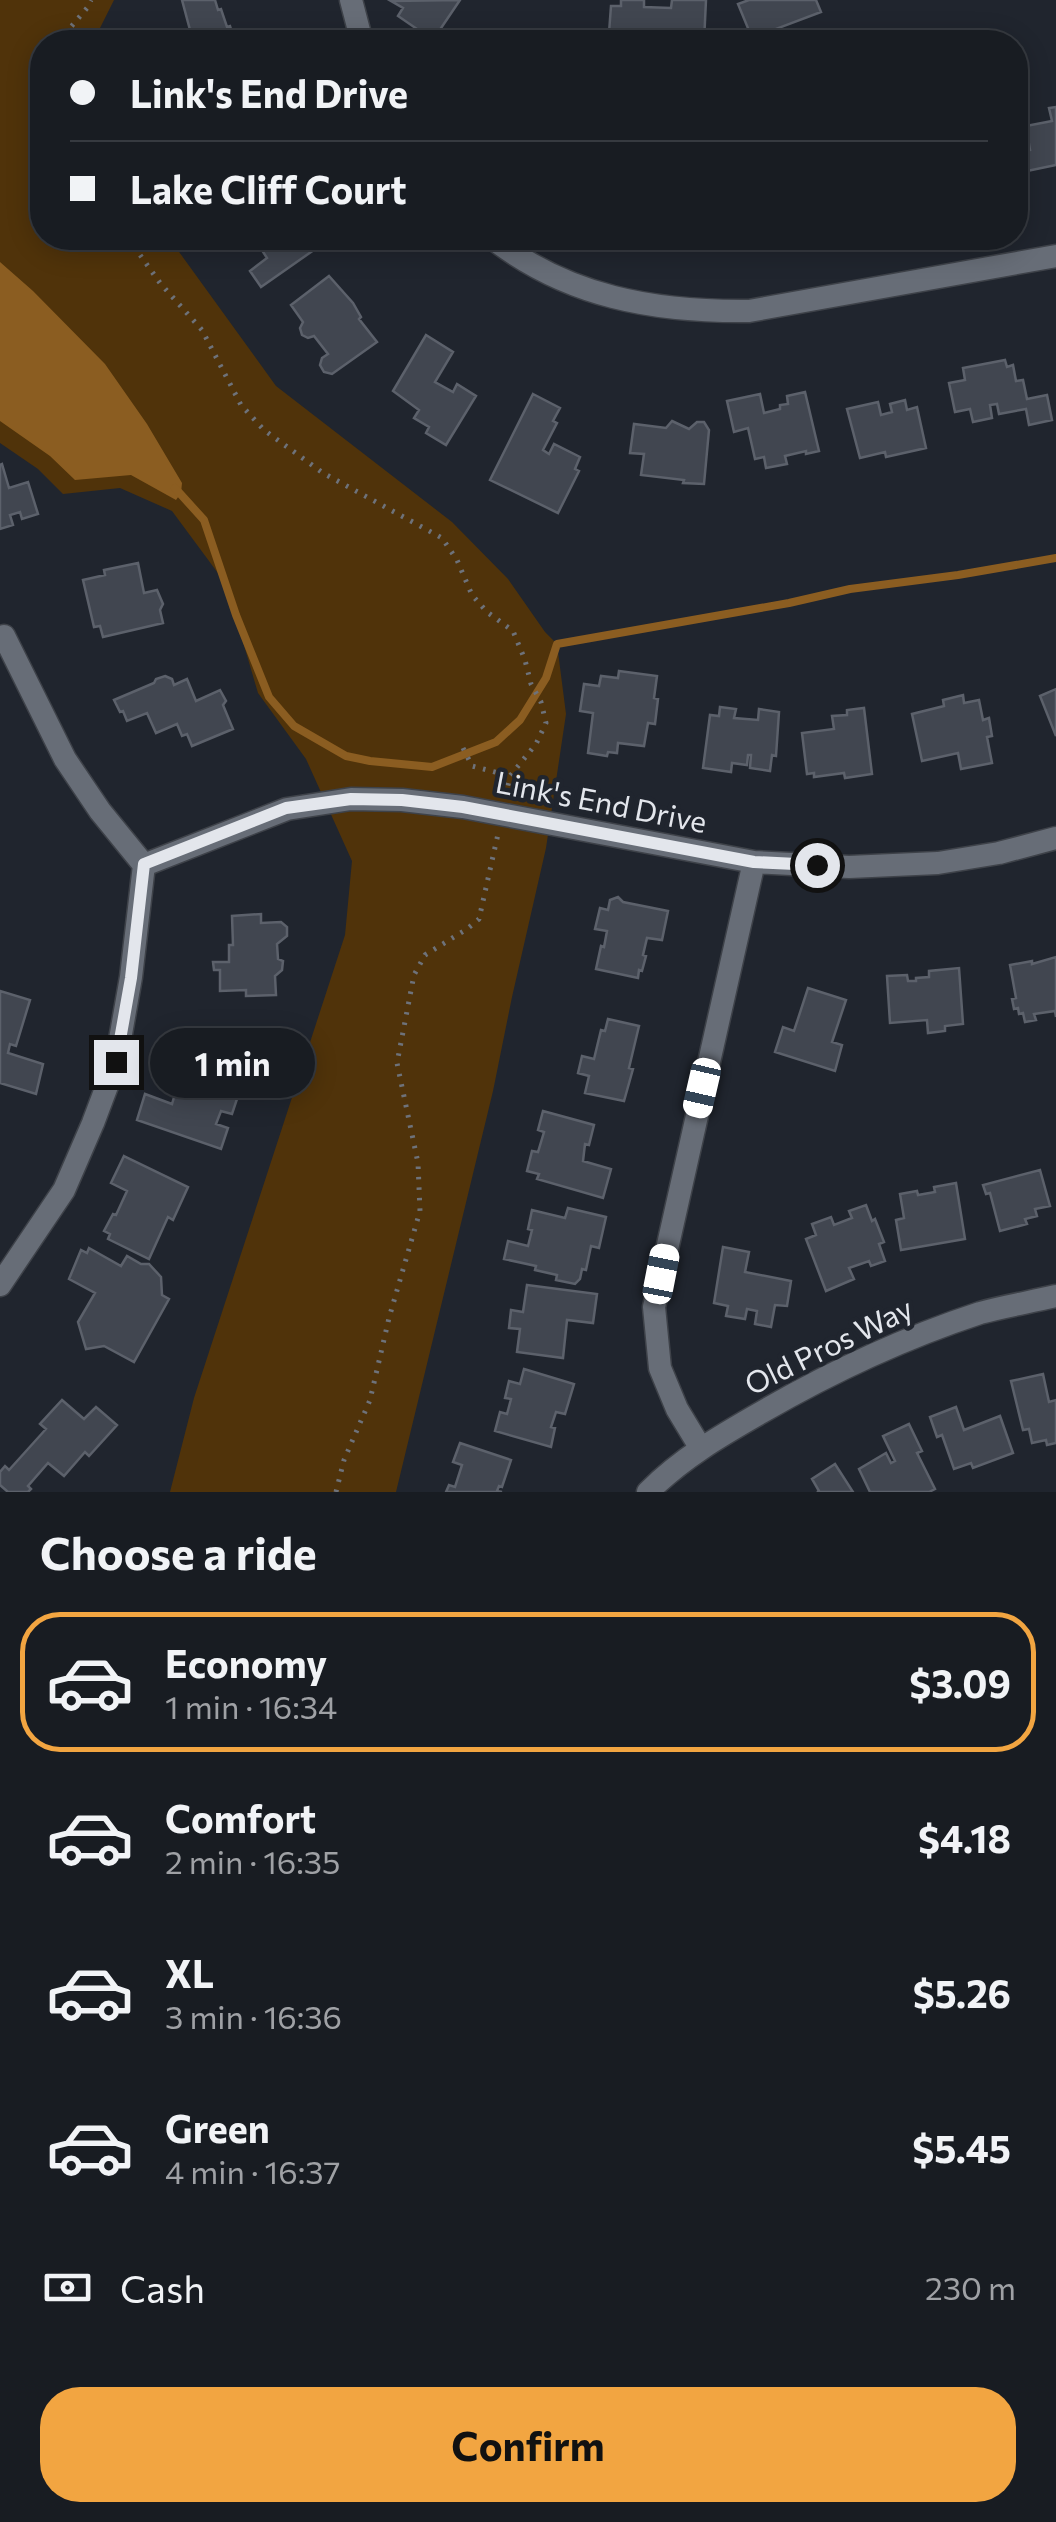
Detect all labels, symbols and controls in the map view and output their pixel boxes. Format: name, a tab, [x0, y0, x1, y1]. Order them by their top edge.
text: Link's End Drive	[130, 69, 408, 116]
text: Lake Cliff Court	[130, 165, 407, 212]
street label: Link's End Drive	[493, 762, 710, 839]
route start	[795, 843, 840, 888]
callout: 1 min	[151, 1027, 316, 1097]
route end	[94, 1040, 139, 1085]
text: 1 min	[195, 1043, 270, 1083]
car	[681, 1055, 723, 1121]
car	[641, 1242, 681, 1306]
street label: Old Pros Way	[738, 1288, 918, 1401]
text: Choose a ride	[40, 1524, 317, 1579]
icon: car	[45, 1637, 135, 1727]
text: Economy	[165, 1639, 327, 1686]
text: $3.09	[909, 1659, 1011, 1706]
text: 1 min · 16:34	[165, 1686, 337, 1726]
icon: car	[45, 1792, 135, 1882]
text: Comfort	[165, 1794, 316, 1841]
text: $4.18	[918, 1814, 1011, 1861]
text: 2 min · 16:35	[165, 1841, 340, 1881]
icon: car	[45, 1947, 135, 2037]
text: XL	[165, 1949, 214, 1996]
text: $5.26	[913, 1969, 1011, 2016]
text: 3 min · 16:36	[165, 1996, 342, 2036]
icon: car	[45, 2102, 135, 2192]
text: Green	[165, 2104, 270, 2151]
text: $5.45	[912, 2124, 1011, 2171]
text: 4 min · 16:37	[165, 2151, 340, 2191]
icon: cash	[40, 2260, 95, 2315]
text: Cash	[120, 2264, 205, 2311]
text: 230 m	[925, 2267, 1016, 2307]
button: Confirm	[40, 2387, 1016, 2502]

